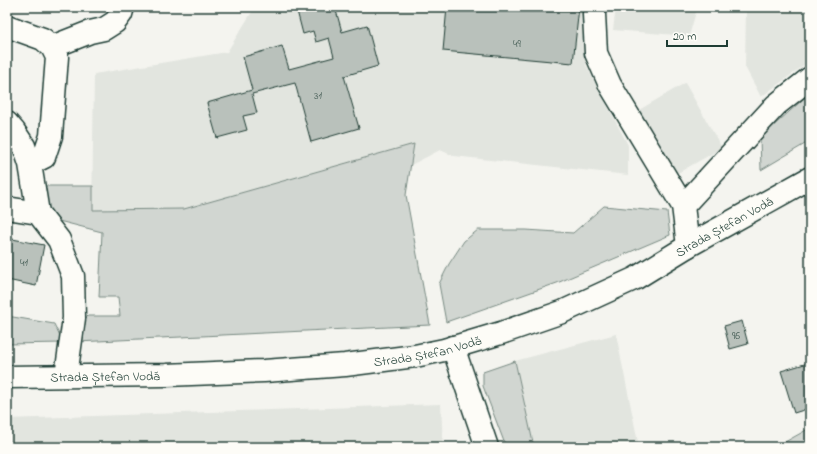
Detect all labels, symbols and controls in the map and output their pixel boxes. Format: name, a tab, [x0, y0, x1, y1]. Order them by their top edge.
scale bar	[667, 22, 727, 48]
text: 20 m	[673, 28, 696, 46]
house number: 49	[513, 36, 522, 52]
house number: 31	[314, 88, 323, 104]
street label: Strada Ștefan Vodă	[672, 192, 777, 263]
house number: 41	[20, 255, 29, 271]
house number: 96	[732, 328, 740, 344]
street label: Strada Ștefan Vodă	[373, 331, 484, 372]
street label: Strada Ștefan Vodă	[50, 367, 160, 387]

